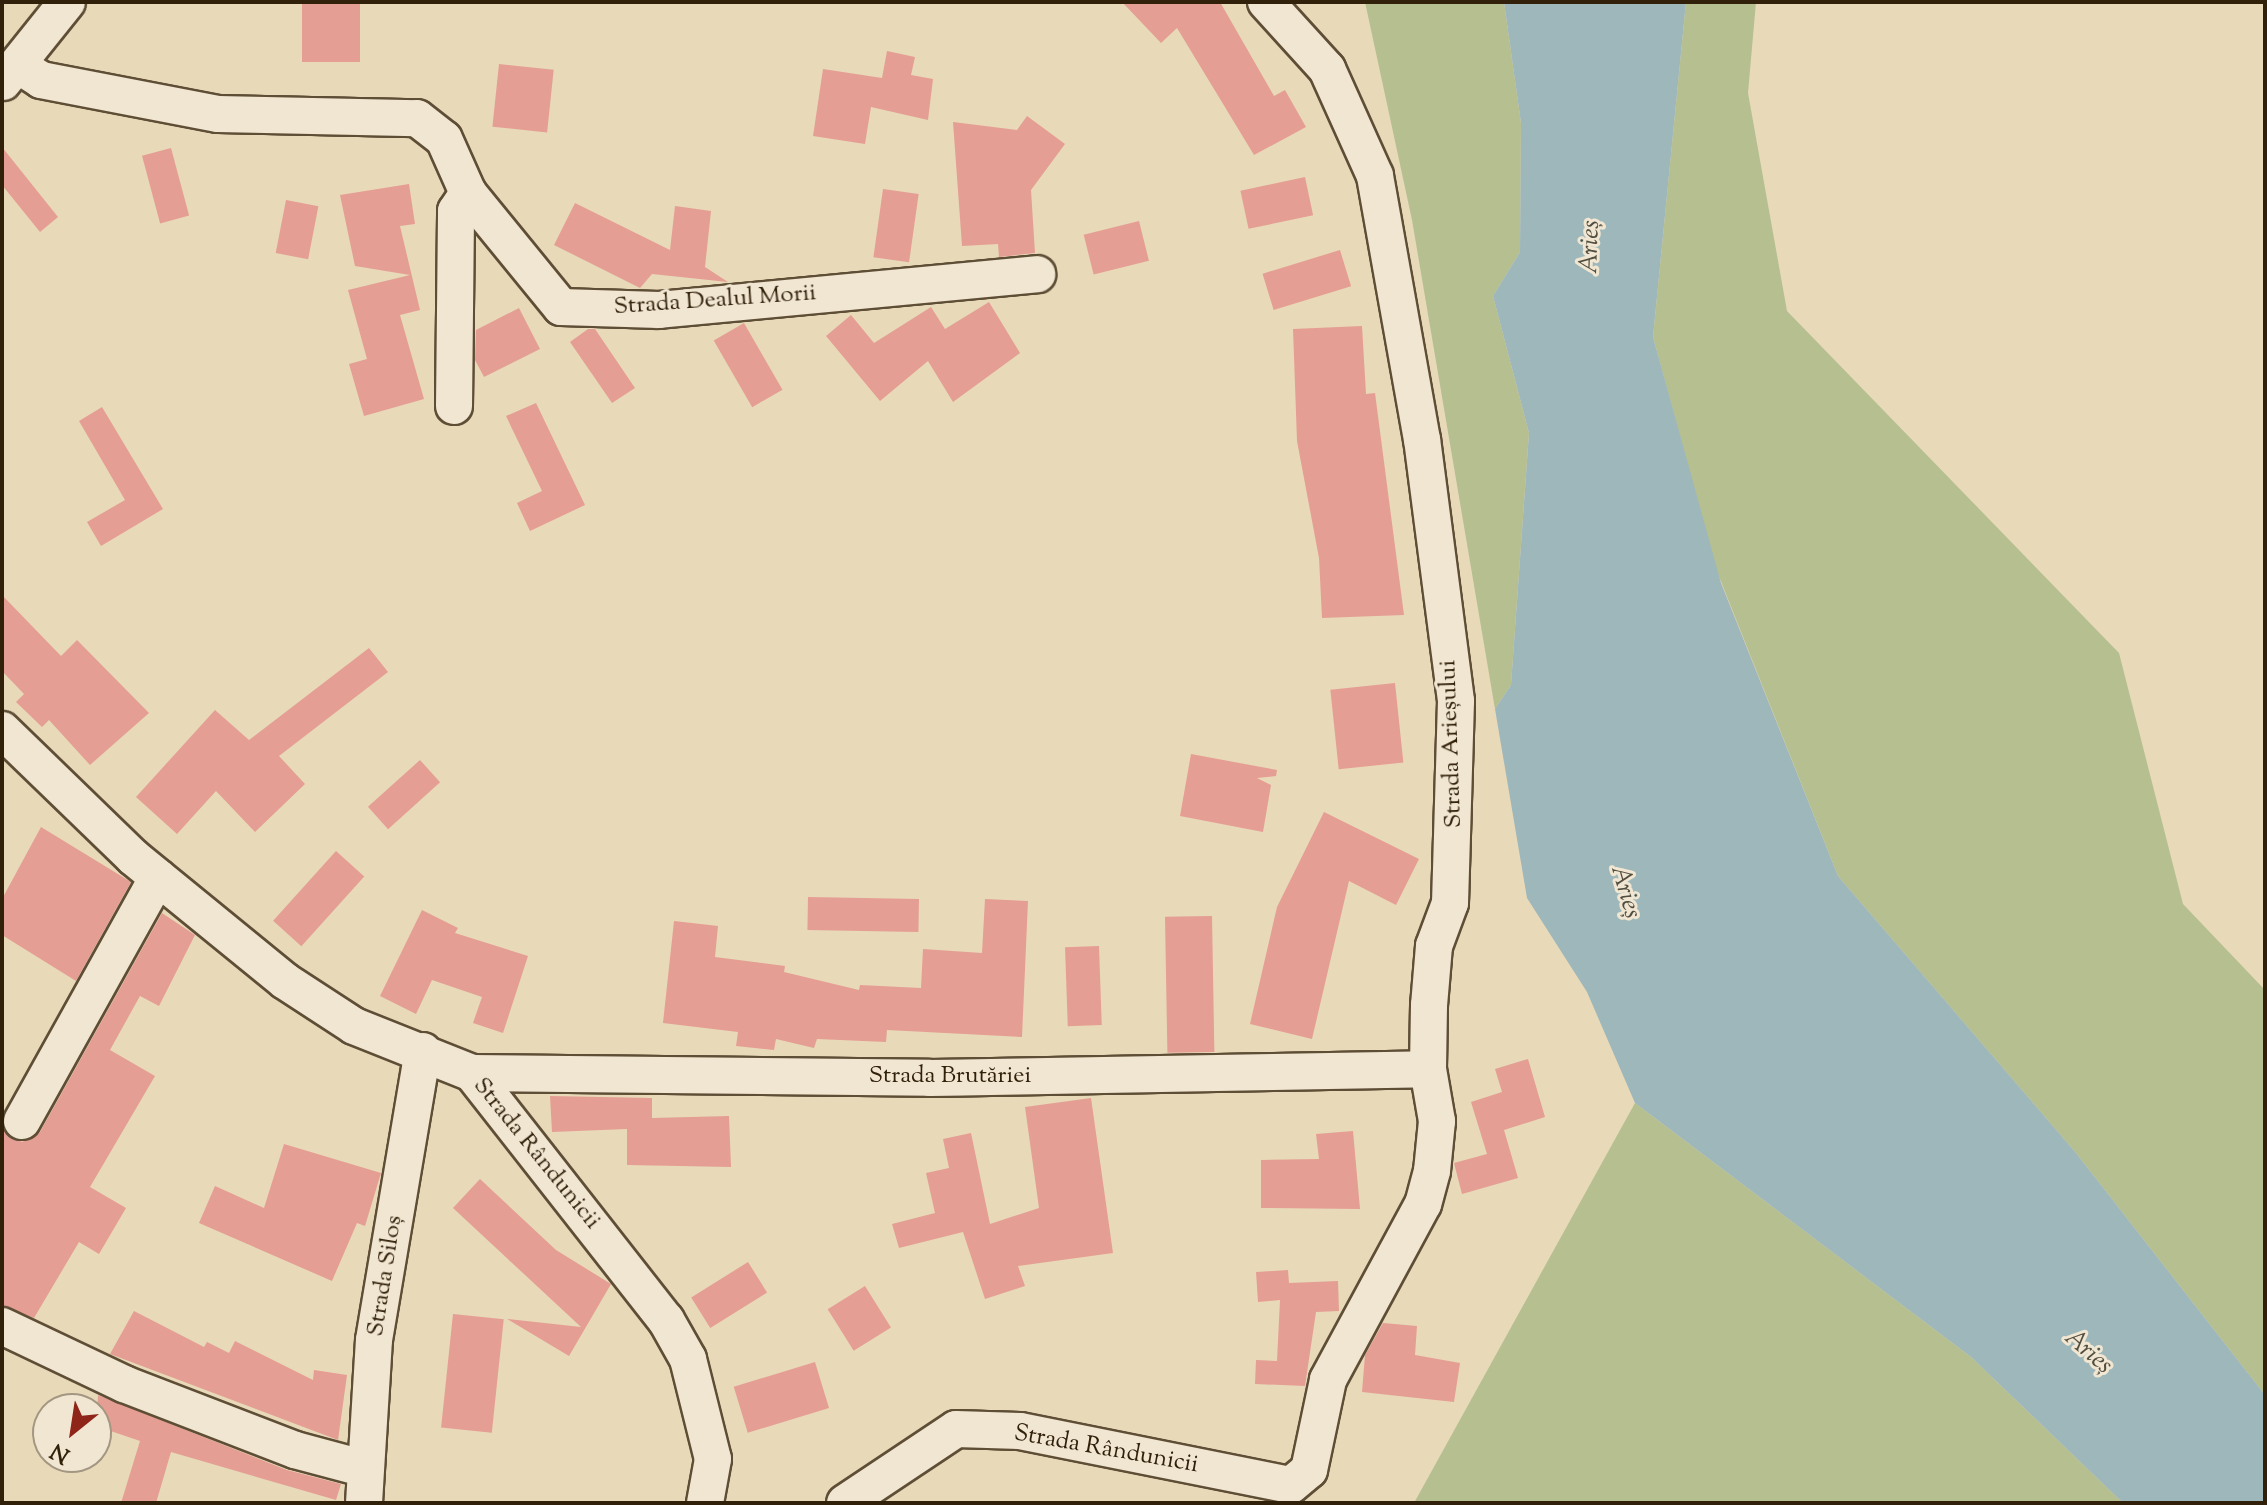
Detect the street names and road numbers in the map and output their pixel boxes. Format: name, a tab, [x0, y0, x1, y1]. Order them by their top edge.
street label: Strada Dealul Morii	[613, 280, 817, 322]
street label: Strada Arieșului	[1435, 659, 1469, 829]
street label: Strada Brutăriei	[869, 1063, 1031, 1091]
street label: Strada Rândunicii	[466, 1072, 606, 1236]
street label: Strada Siloș	[362, 1213, 410, 1339]
street label: Strada Rândunicii	[1012, 1420, 1200, 1480]

